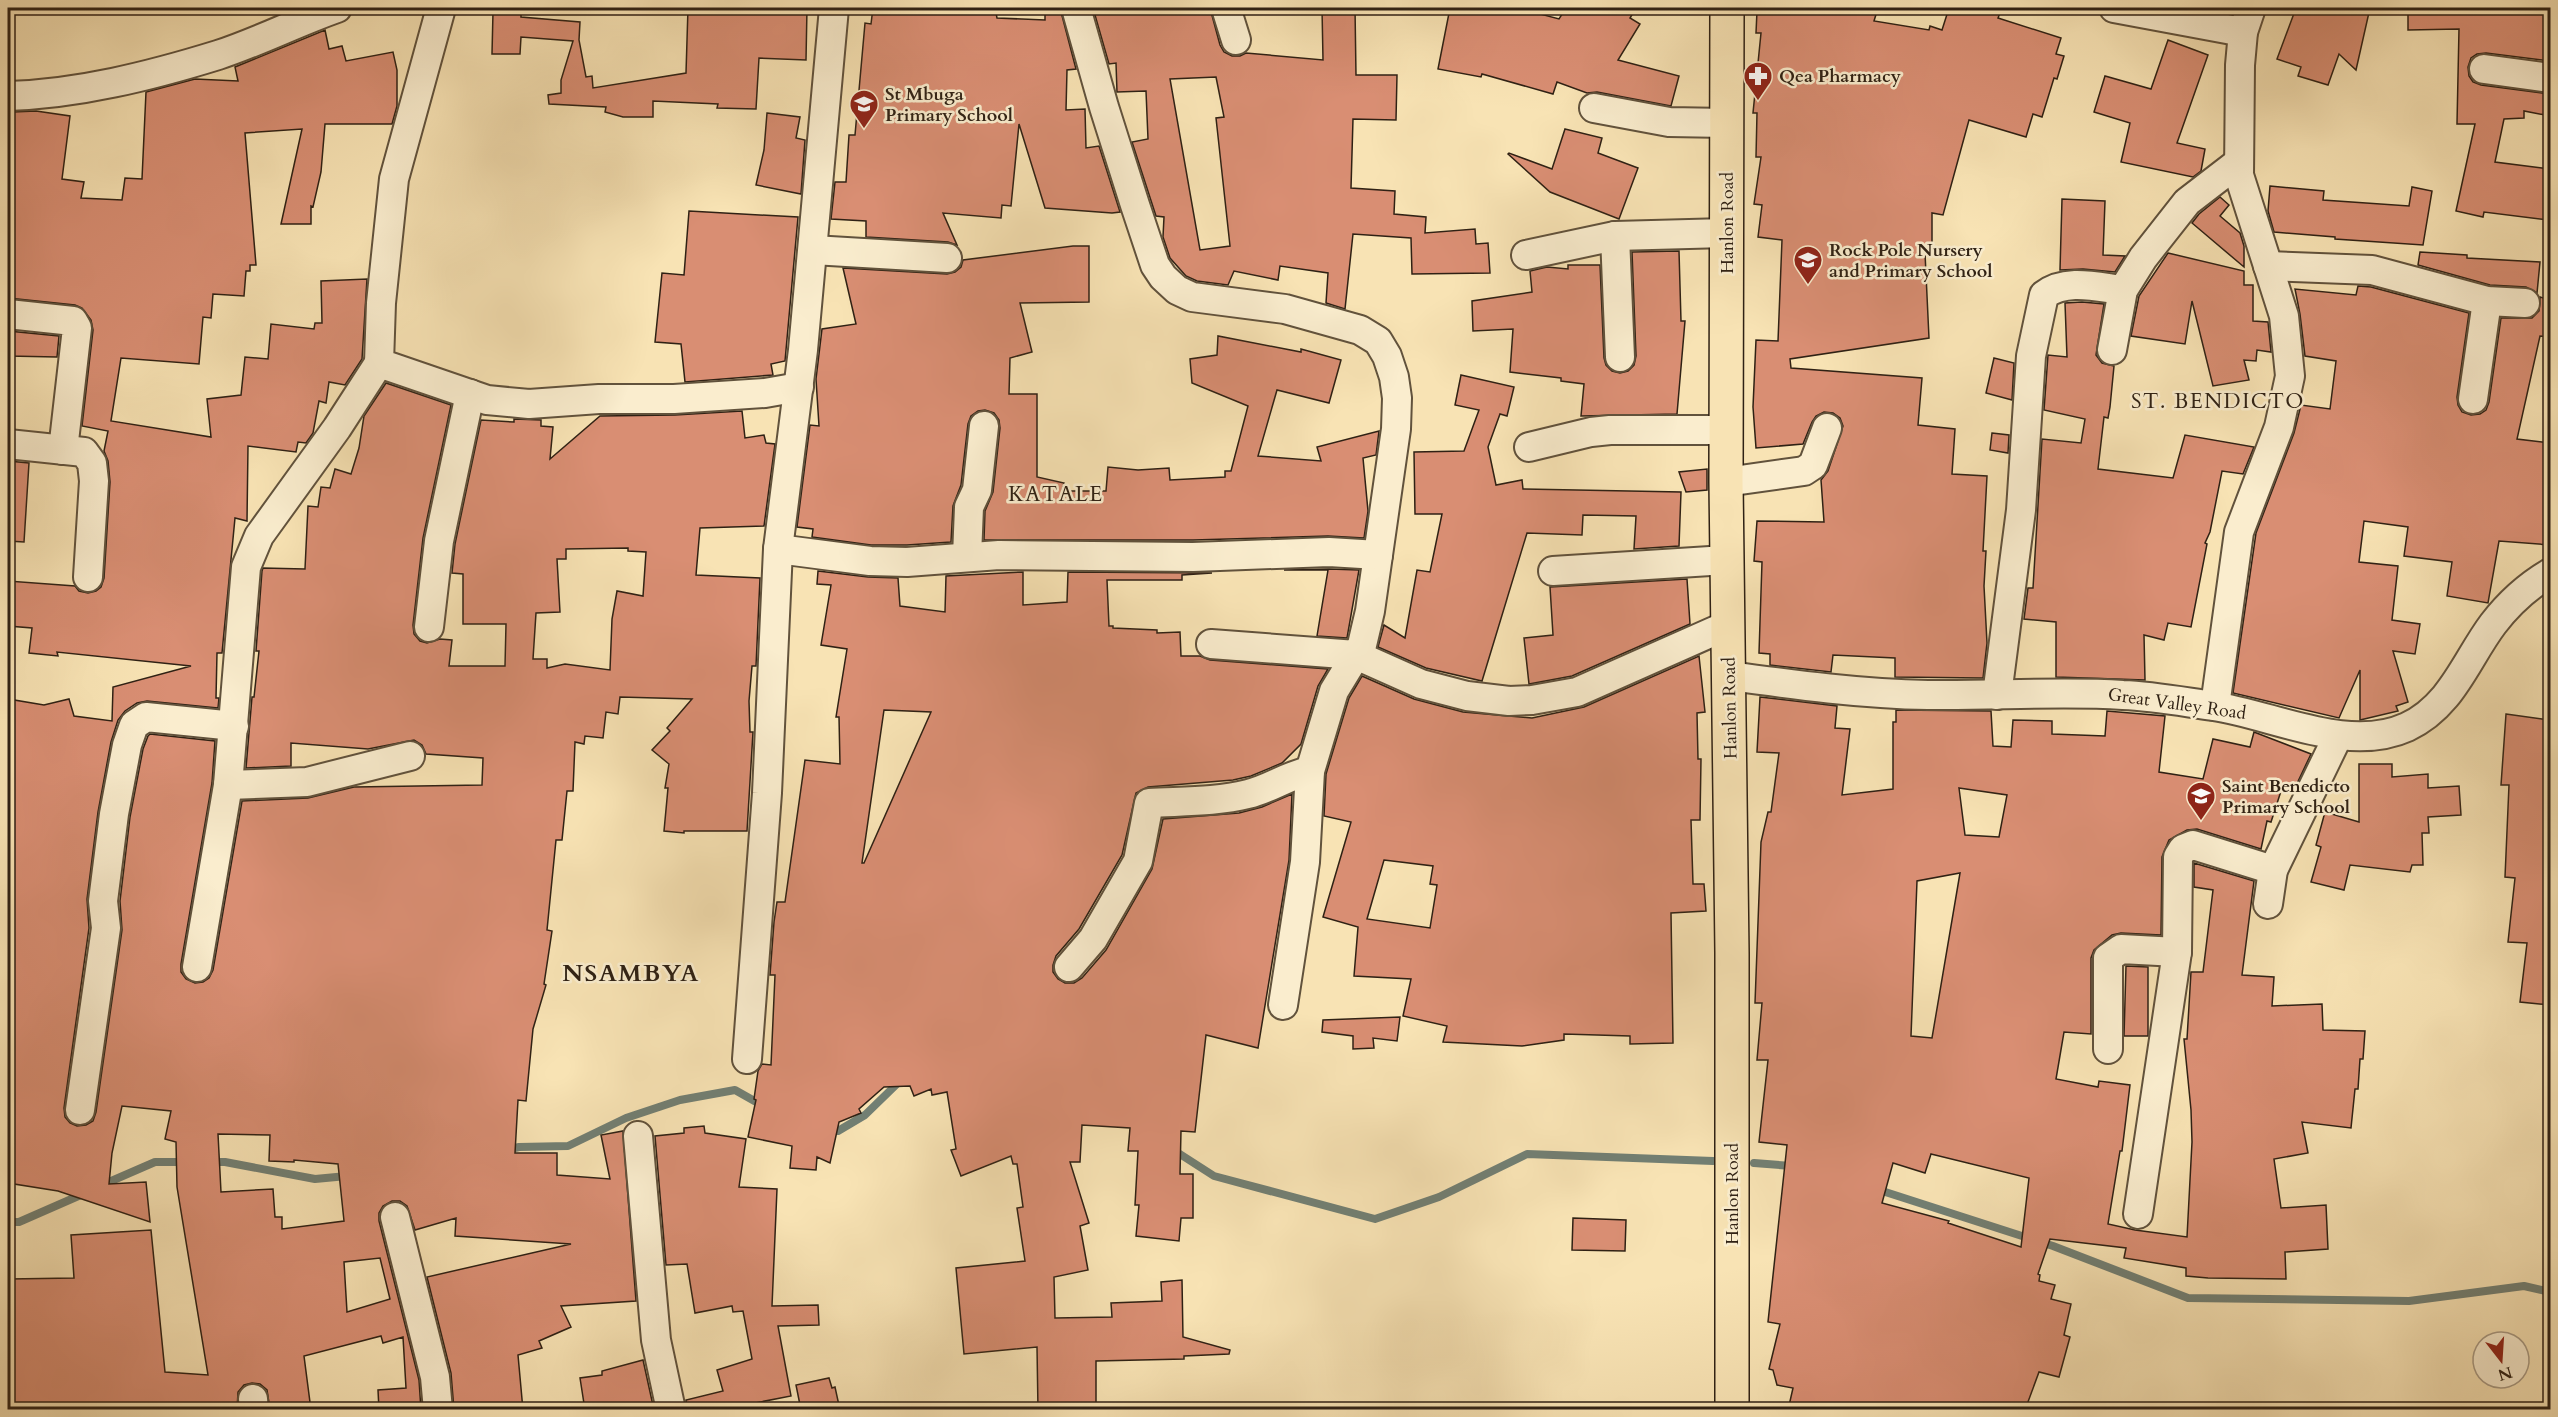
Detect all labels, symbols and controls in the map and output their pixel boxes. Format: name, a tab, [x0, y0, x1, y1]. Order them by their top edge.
pharmacy icon: Qea Pharmacy	[1742, 60, 1774, 102]
place label: Qea Pharmacy	[1779, 64, 1902, 89]
place label: St Mbuga Primary School	[885, 82, 1013, 128]
school or university icon: St Mbuga Primary School	[848, 88, 880, 130]
street label: Hanlon Road	[1715, 172, 1740, 274]
place label: Rock Pole Nursery and Primary School	[1829, 238, 1993, 284]
school or university icon: Rock Pole Nursery and Primary School	[1792, 244, 1824, 286]
district label: ST. BENDICTO	[2131, 387, 2305, 416]
district label: KATALE	[1008, 480, 1104, 509]
street label: Hanlon Road	[1717, 656, 1743, 759]
street label: Great Valley Road	[2106, 682, 2248, 726]
place label: Saint Benedicto Primary School	[2222, 774, 2350, 820]
school or university icon: Saint Benedicto Primary School	[2185, 780, 2217, 822]
district label: NSAMBYA	[562, 957, 700, 990]
street label: Hanlon Road	[1720, 1143, 1745, 1245]
north arrow	[2471, 1330, 2531, 1390]
text: N	[2495, 1361, 2515, 1386]

